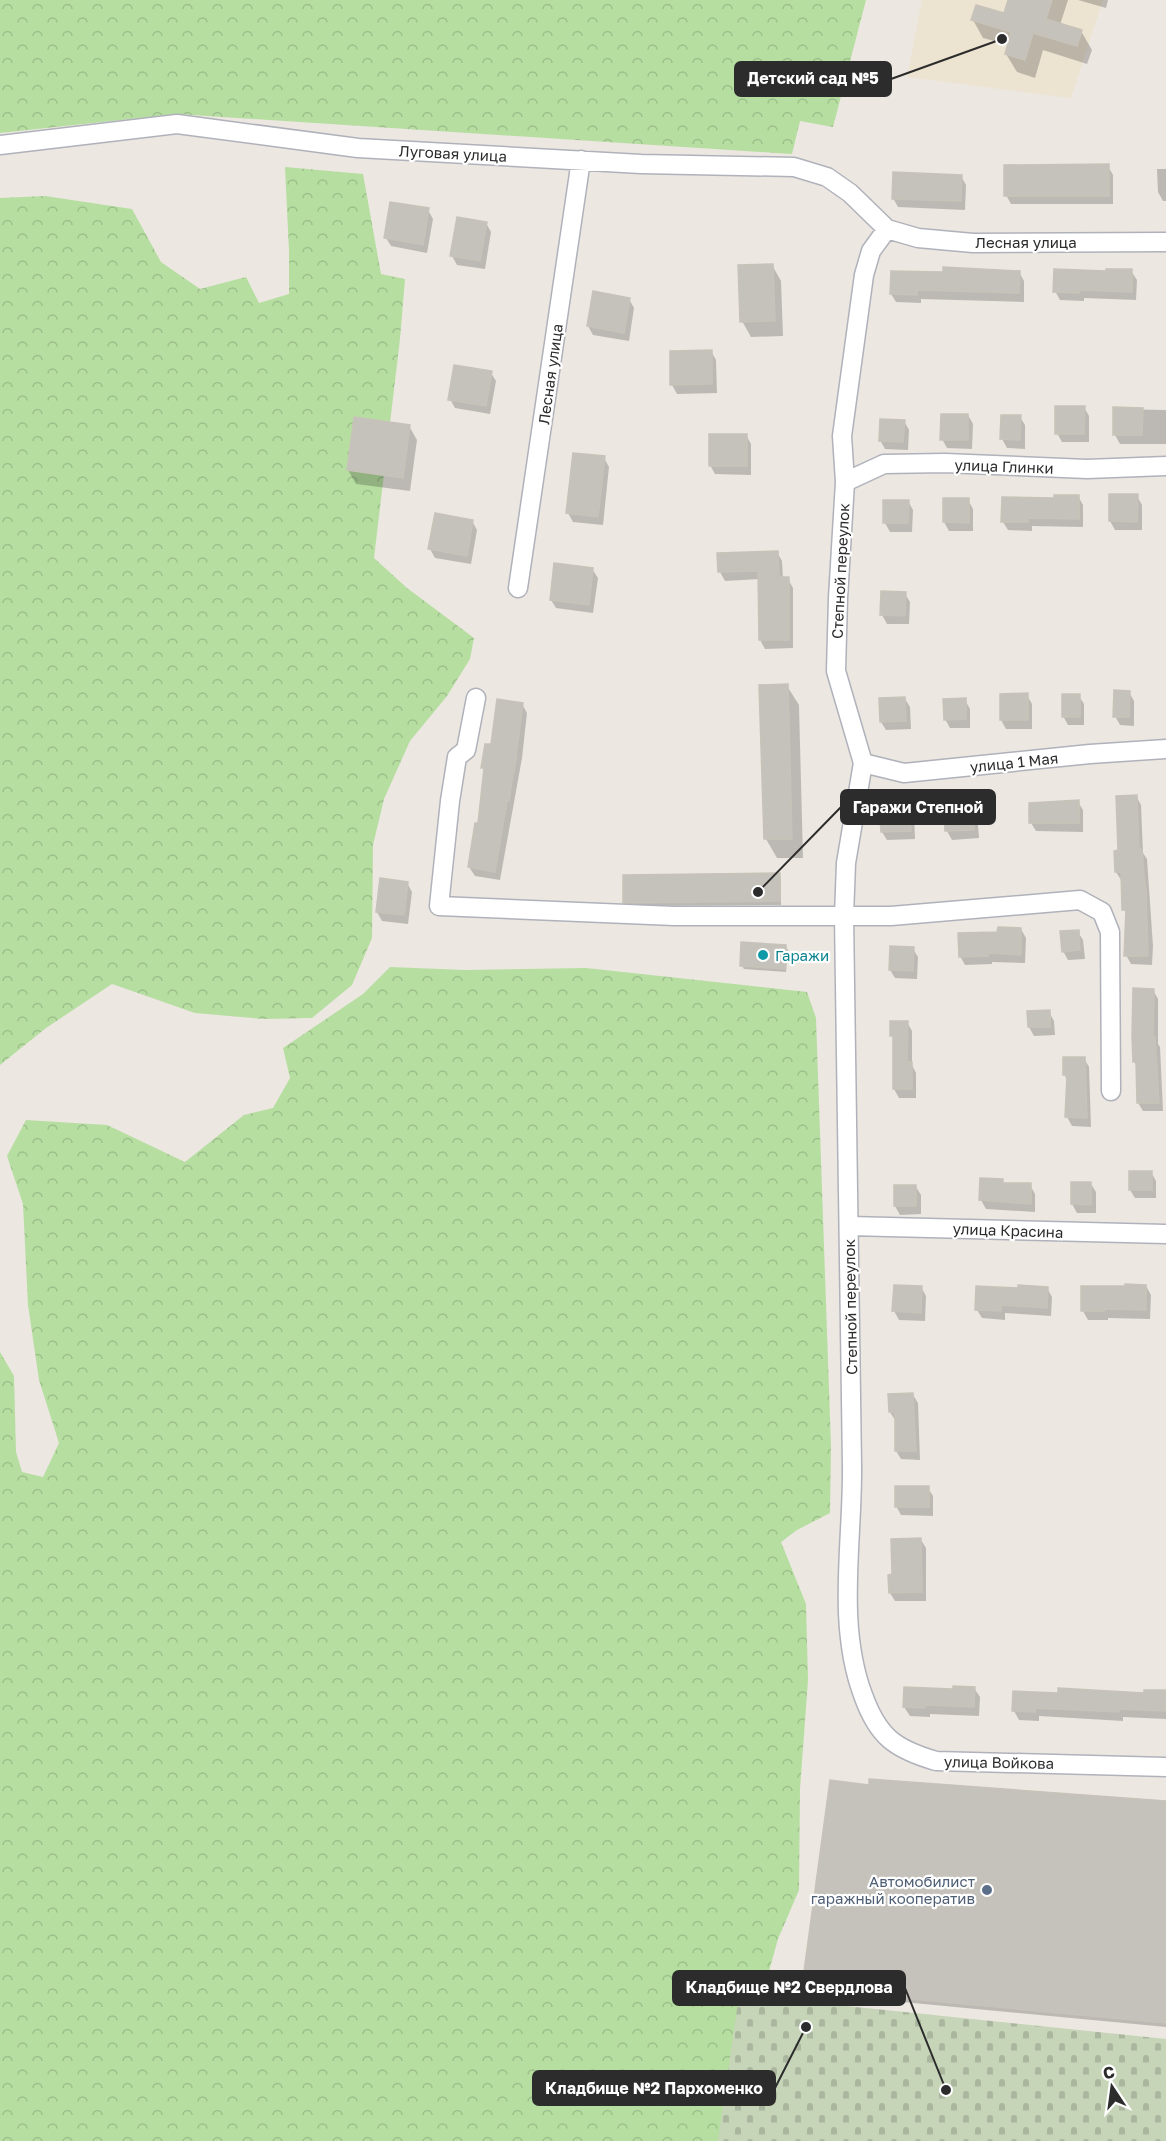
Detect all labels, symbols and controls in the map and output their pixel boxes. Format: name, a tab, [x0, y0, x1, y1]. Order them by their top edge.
callout: Детский сад №5	[735, 62, 891, 96]
text: Детский сад №5	[747, 68, 879, 88]
street label: Луговая улица	[399, 141, 507, 165]
street label: Лесная улица	[975, 233, 1077, 251]
street label: Лесная улица	[534, 322, 566, 426]
street label: улица Глинки	[954, 455, 1054, 477]
street label: Степной переулок	[827, 502, 853, 639]
street label: улица 1 Мая	[969, 748, 1059, 776]
callout: Гаражи Степной	[841, 790, 995, 824]
text: Гаражи Степной	[853, 797, 983, 817]
place label: Гаражи	[775, 946, 829, 964]
marker: Гаражи	[756, 948, 770, 962]
street label: улица Красина	[952, 1219, 1064, 1241]
street label: Степной переулок	[840, 1238, 860, 1375]
street label: улица Войкова	[944, 1752, 1054, 1772]
place label: Автомобилист гаражный кооператив	[811, 1872, 976, 1907]
marker: Автомобилист гаражный кооператив	[980, 1883, 994, 1897]
callout: Кладбище №2 Свердлова	[673, 1971, 905, 2005]
text: Кладбище №2 Свердлова	[685, 1977, 893, 1997]
north arrow	[1082, 2057, 1142, 2117]
text: С	[1101, 2061, 1116, 2083]
callout: Кладбище №2 Пархоменко	[533, 2071, 775, 2105]
text: Кладбище №2 Пархоменко	[545, 2078, 763, 2098]

